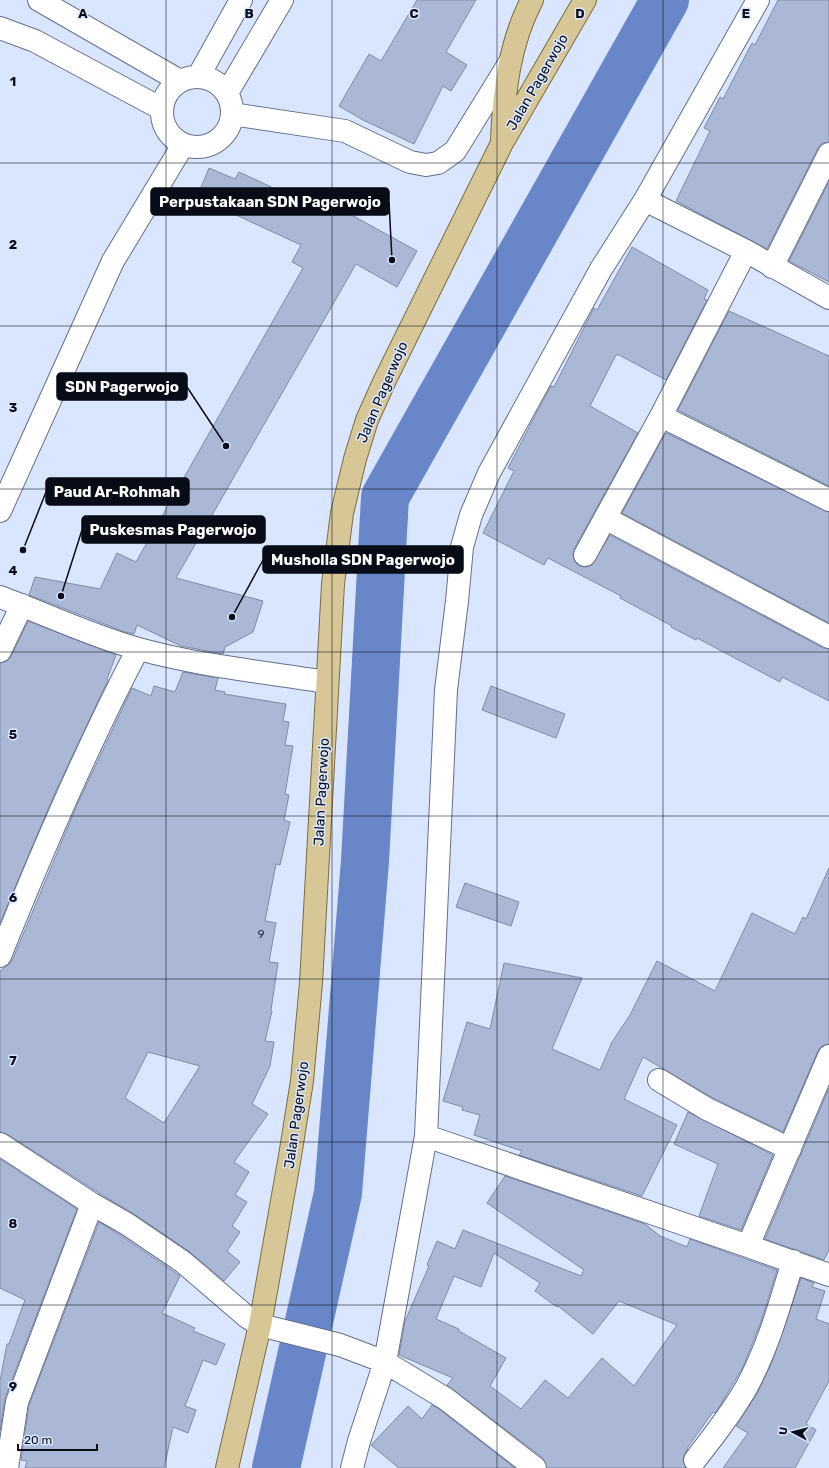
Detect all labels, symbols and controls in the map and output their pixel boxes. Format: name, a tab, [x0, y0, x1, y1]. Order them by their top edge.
text: A	[78, 6, 88, 21]
text: B	[244, 6, 254, 21]
text: C	[409, 6, 419, 21]
text: D	[575, 6, 585, 21]
text: E	[742, 6, 750, 21]
street label: Jalan Pagerwojo	[503, 31, 572, 133]
text: 1	[10, 74, 16, 89]
callout: Perpustakaan SDN Pagerwojo	[151, 188, 389, 215]
text: Perpustakaan SDN Pagerwojo	[159, 193, 381, 211]
text: 2	[9, 237, 17, 252]
street label: Jalan Pagerwojo	[353, 339, 411, 445]
callout: SDN Pagerwojo	[57, 373, 187, 400]
text: SDN Pagerwojo	[65, 378, 179, 396]
text: 3	[9, 400, 18, 415]
callout: Paud Ar-Rohmah	[46, 478, 189, 505]
text: Paud Ar-Rohmah	[54, 483, 180, 501]
callout: Puskesmas Pagerwojo	[82, 516, 265, 543]
text: Puskesmas Pagerwojo	[89, 521, 257, 539]
callout: Musholla SDN Pagerwojo	[263, 546, 463, 573]
text: Musholla SDN Pagerwojo	[271, 551, 455, 569]
text: 4	[9, 563, 18, 578]
text: 5	[9, 727, 17, 742]
street label: Jalan Pagerwojo	[310, 737, 333, 847]
text: 6	[9, 890, 18, 905]
house number: 9	[257, 927, 265, 941]
text: 7	[9, 1053, 17, 1068]
street label: Jalan Pagerwojo	[281, 1060, 312, 1170]
text: 8	[9, 1216, 18, 1231]
text: 9	[9, 1379, 17, 1394]
north arrow	[773, 1412, 813, 1452]
scale bar	[18, 1426, 97, 1452]
text: U	[777, 1426, 791, 1436]
text: 20 m	[24, 1433, 52, 1447]

